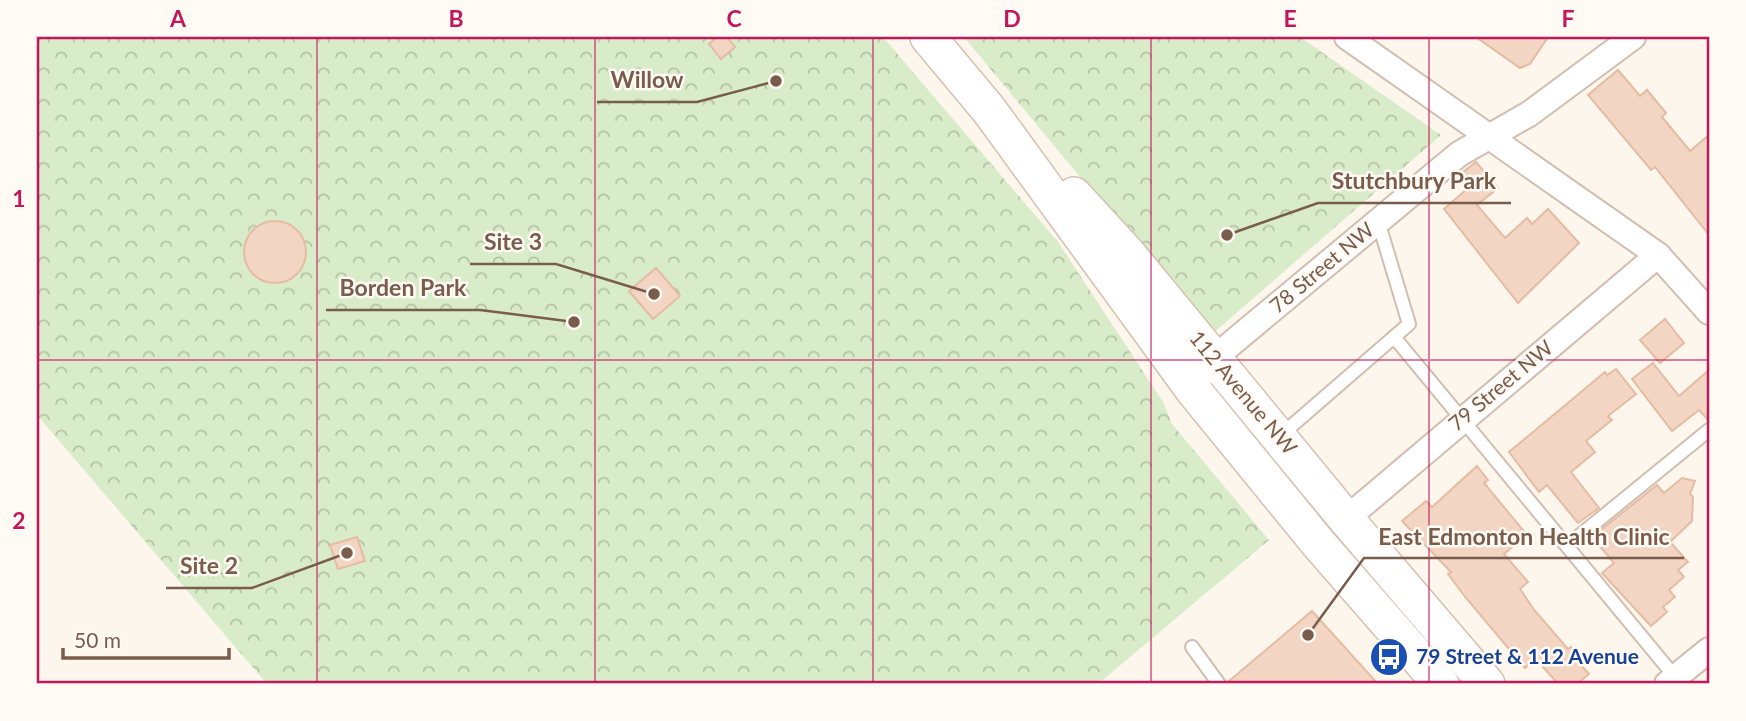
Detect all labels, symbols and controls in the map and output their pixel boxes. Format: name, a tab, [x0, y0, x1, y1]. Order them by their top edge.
text: A	[169, 4, 187, 32]
text: B	[448, 4, 464, 32]
text: C	[726, 4, 742, 32]
text: D	[1003, 4, 1021, 32]
text: E	[1283, 4, 1297, 32]
text: F	[1561, 4, 1575, 32]
callout: Willow	[597, 58, 697, 102]
text: Willow	[611, 65, 684, 93]
callout: Stutchbury Park	[1318, 159, 1511, 203]
text: Stutchbury Park	[1332, 166, 1497, 194]
text: 1	[12, 184, 26, 212]
street label: 78 Street NW	[1264, 216, 1378, 318]
callout: Site 3	[470, 220, 556, 264]
text: Site 3	[484, 227, 542, 255]
callout: Borden Park	[326, 266, 480, 310]
text: Borden Park	[340, 273, 467, 301]
street label: 112 Avenue NW	[1185, 325, 1303, 459]
street label: 79 Street NW	[1443, 334, 1557, 436]
text: 2	[12, 506, 26, 534]
callout: East Edmonton Health Clinic	[1364, 514, 1684, 558]
text: East Edmonton Health Clinic	[1378, 522, 1670, 550]
callout: Site 2	[166, 544, 252, 588]
text: Site 2	[180, 551, 238, 579]
scale bar	[63, 616, 229, 660]
text: 50 m	[74, 627, 121, 652]
bus stop icon: 79 Street & 112 Avenue	[1368, 636, 1410, 678]
place label: 79 Street & 112 Avenue	[1416, 643, 1639, 668]

